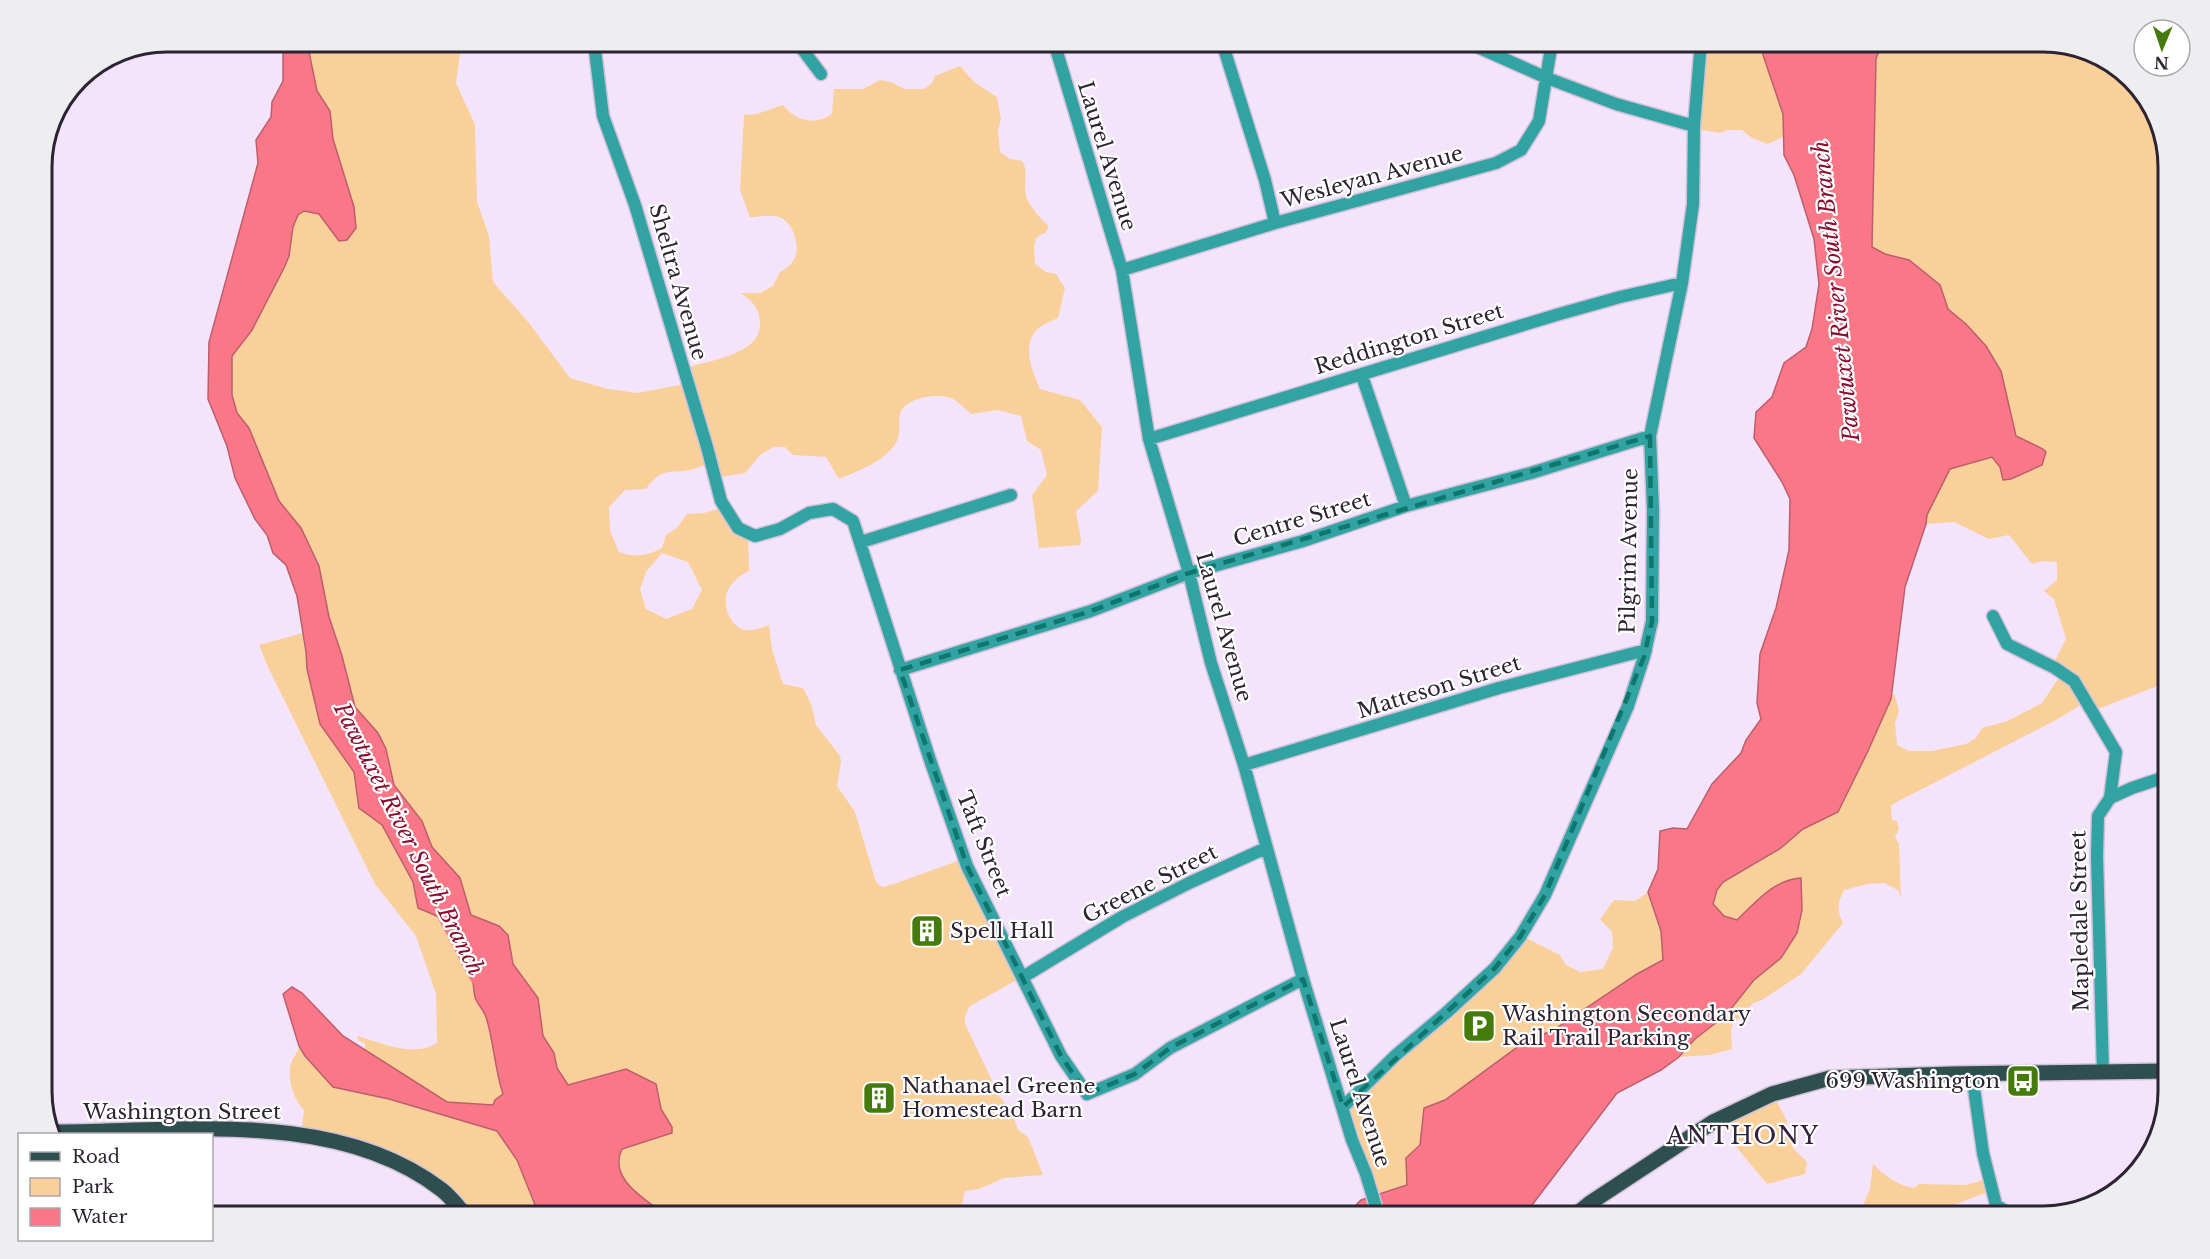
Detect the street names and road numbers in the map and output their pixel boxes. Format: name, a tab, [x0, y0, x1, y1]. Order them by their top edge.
street label: Laurel Avenue	[1072, 78, 1142, 234]
street label: Wesleyan Avenue	[1277, 140, 1466, 214]
street label: Sheltra Avenue	[643, 201, 713, 363]
street label: Reddington Street	[1311, 298, 1507, 380]
street label: Pilgrim Avenue	[1615, 468, 1643, 634]
street label: Centre Street	[1230, 486, 1374, 552]
street label: Laurel Avenue	[1190, 549, 1258, 705]
street label: Matteson Street	[1354, 650, 1524, 724]
street label: Taft Street	[951, 787, 1017, 901]
street label: Mapledale Street	[2065, 830, 2095, 1012]
street label: Greene Street	[1078, 839, 1222, 929]
street label: Laurel Avenue	[1324, 1015, 1396, 1171]
street label: Washington Street	[82, 1099, 281, 1125]

